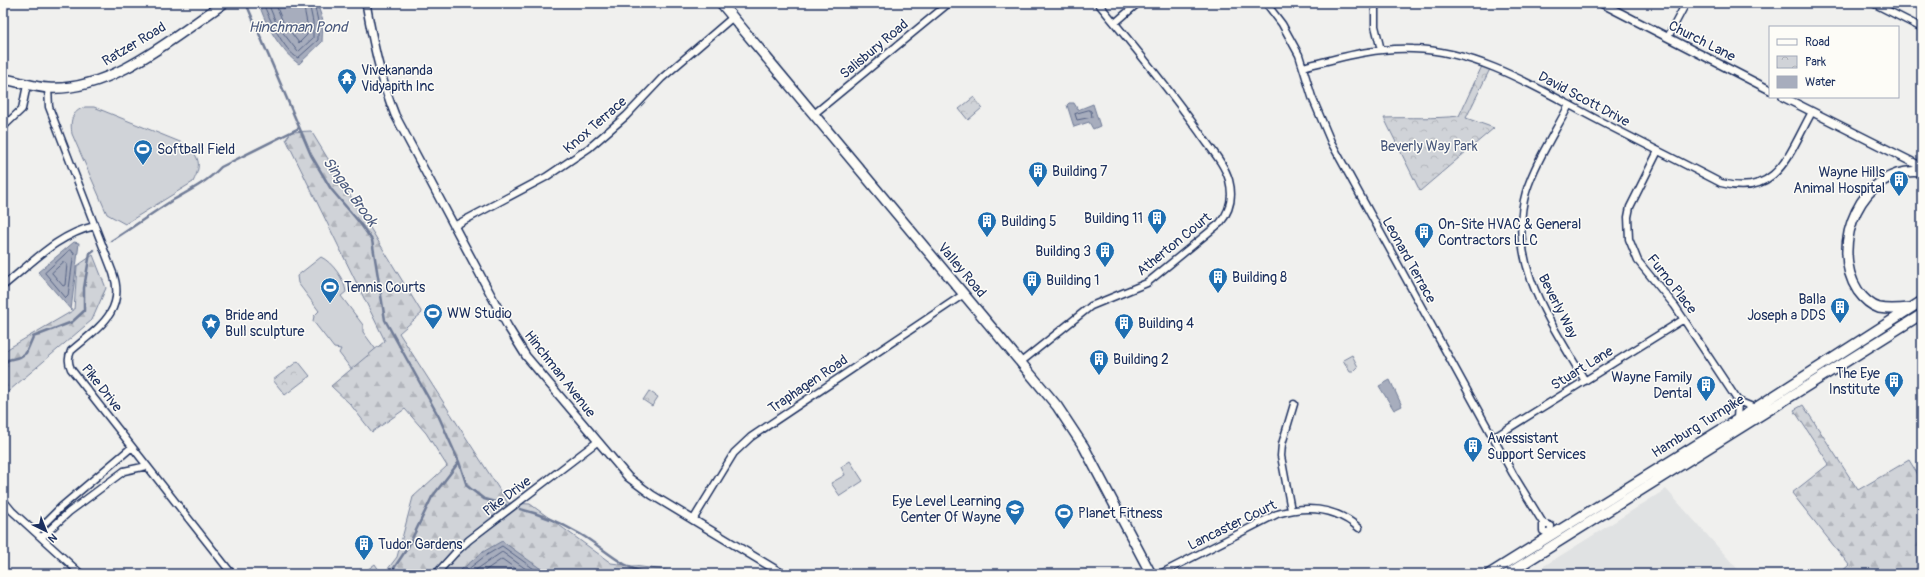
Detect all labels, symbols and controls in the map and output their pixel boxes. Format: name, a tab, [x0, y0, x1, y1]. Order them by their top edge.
street label: Salisbury Road	[836, 16, 912, 82]
street label: Church Lane	[1666, 17, 1738, 65]
street label: Ratzer Road	[99, 18, 169, 70]
water label: Hinchman Pond	[249, 18, 349, 37]
legend	[1769, 26, 1899, 98]
text: Road	[1805, 35, 1830, 50]
text: Park	[1805, 55, 1826, 70]
place label: Vivekananda Vidyapith Inc	[361, 62, 435, 95]
temple icon: Vivekananda Vidyapith Inc	[336, 67, 358, 95]
street label: David Scott Drive	[1535, 68, 1633, 130]
text: Water	[1805, 75, 1836, 90]
street label: Knox Terrace	[560, 93, 630, 157]
sports icon: Softball Field	[132, 138, 154, 166]
park label: Beverly Way Park	[1380, 138, 1478, 155]
place label: Softball Field	[157, 141, 235, 158]
water label: Singac Brook	[318, 154, 383, 232]
building icon: Building 7	[1027, 160, 1049, 188]
place label: Building 7	[1052, 163, 1108, 180]
place label: Wayne Hills Animal Hospital	[1793, 164, 1886, 197]
building icon: Wayne Hills Animal Hospital	[1888, 169, 1910, 197]
building icon: Building 11	[1146, 207, 1168, 235]
street label: Atherton Court	[1133, 209, 1215, 279]
building icon: Building 5	[976, 210, 998, 238]
place label: Building 11	[1084, 210, 1143, 227]
place label: Building 5	[1001, 213, 1057, 230]
street label: Leonard Terrace	[1378, 214, 1440, 306]
place label: On-Site HVAC & General Contractors LLC	[1438, 216, 1581, 249]
building icon: On-Site HVAC & General Contractors LLC	[1413, 221, 1435, 249]
street label: Valley Road	[934, 239, 990, 301]
building icon: Building 3	[1094, 240, 1116, 268]
place label: Building 3	[1035, 243, 1091, 260]
street label: Furno Place	[1644, 251, 1701, 317]
building icon: Building 8	[1207, 266, 1229, 294]
building icon: Building 1	[1021, 269, 1043, 297]
place label: Building 8	[1232, 269, 1287, 286]
street label: Beverly Way	[1535, 271, 1581, 341]
place label: Building 1	[1046, 272, 1099, 289]
sports icon: Tennis Courts	[319, 276, 341, 304]
place label: Tennis Courts	[344, 279, 426, 296]
place label: Balla Joseph a DDS	[1747, 291, 1826, 324]
building icon: Balla Joseph a DDS	[1829, 296, 1851, 324]
sports icon: WW Studio	[422, 302, 444, 330]
place label: WW Studio	[447, 305, 512, 322]
place label: Bride and Bull sculpture	[225, 307, 304, 340]
place icon: Bride and Bull sculpture	[200, 312, 222, 340]
building icon: Building 4	[1113, 312, 1135, 340]
place label: Building 4	[1138, 315, 1194, 332]
street label: Hinchman Avenue	[521, 327, 599, 421]
street label: Stuart Lane	[1548, 342, 1616, 394]
building icon: Building 2	[1088, 348, 1110, 376]
street label: Traphagen Road	[765, 351, 851, 417]
place label: Building 2	[1113, 351, 1169, 368]
street label: Pike Drive	[78, 361, 126, 415]
place label: The Eye Institute	[1829, 365, 1880, 398]
place label: Wayne Family Dental	[1611, 369, 1692, 402]
building icon: The Eye Institute	[1883, 370, 1905, 398]
building icon: Wayne Family Dental	[1695, 374, 1717, 402]
street label: Hamburg Turnpike	[1649, 391, 1748, 461]
place label: Awessistant Support Services	[1487, 430, 1586, 463]
building icon: Awessistant Support Services	[1462, 435, 1484, 463]
street label: Pike Drive	[480, 472, 535, 520]
place label: Eye Level Learning Center Of Wayne	[892, 493, 1001, 526]
street label: Lancaster Court	[1185, 496, 1279, 554]
school or university icon: Eye Level Learning Center Of Wayne	[1004, 498, 1026, 526]
sports icon: Planet Fitness	[1053, 502, 1075, 530]
place label: Planet Fitness	[1078, 505, 1163, 522]
north arrow	[26, 511, 66, 551]
text: N	[45, 531, 60, 546]
building icon: Tudor Gardens	[353, 533, 375, 561]
place label: Tudor Gardens	[378, 536, 463, 553]

